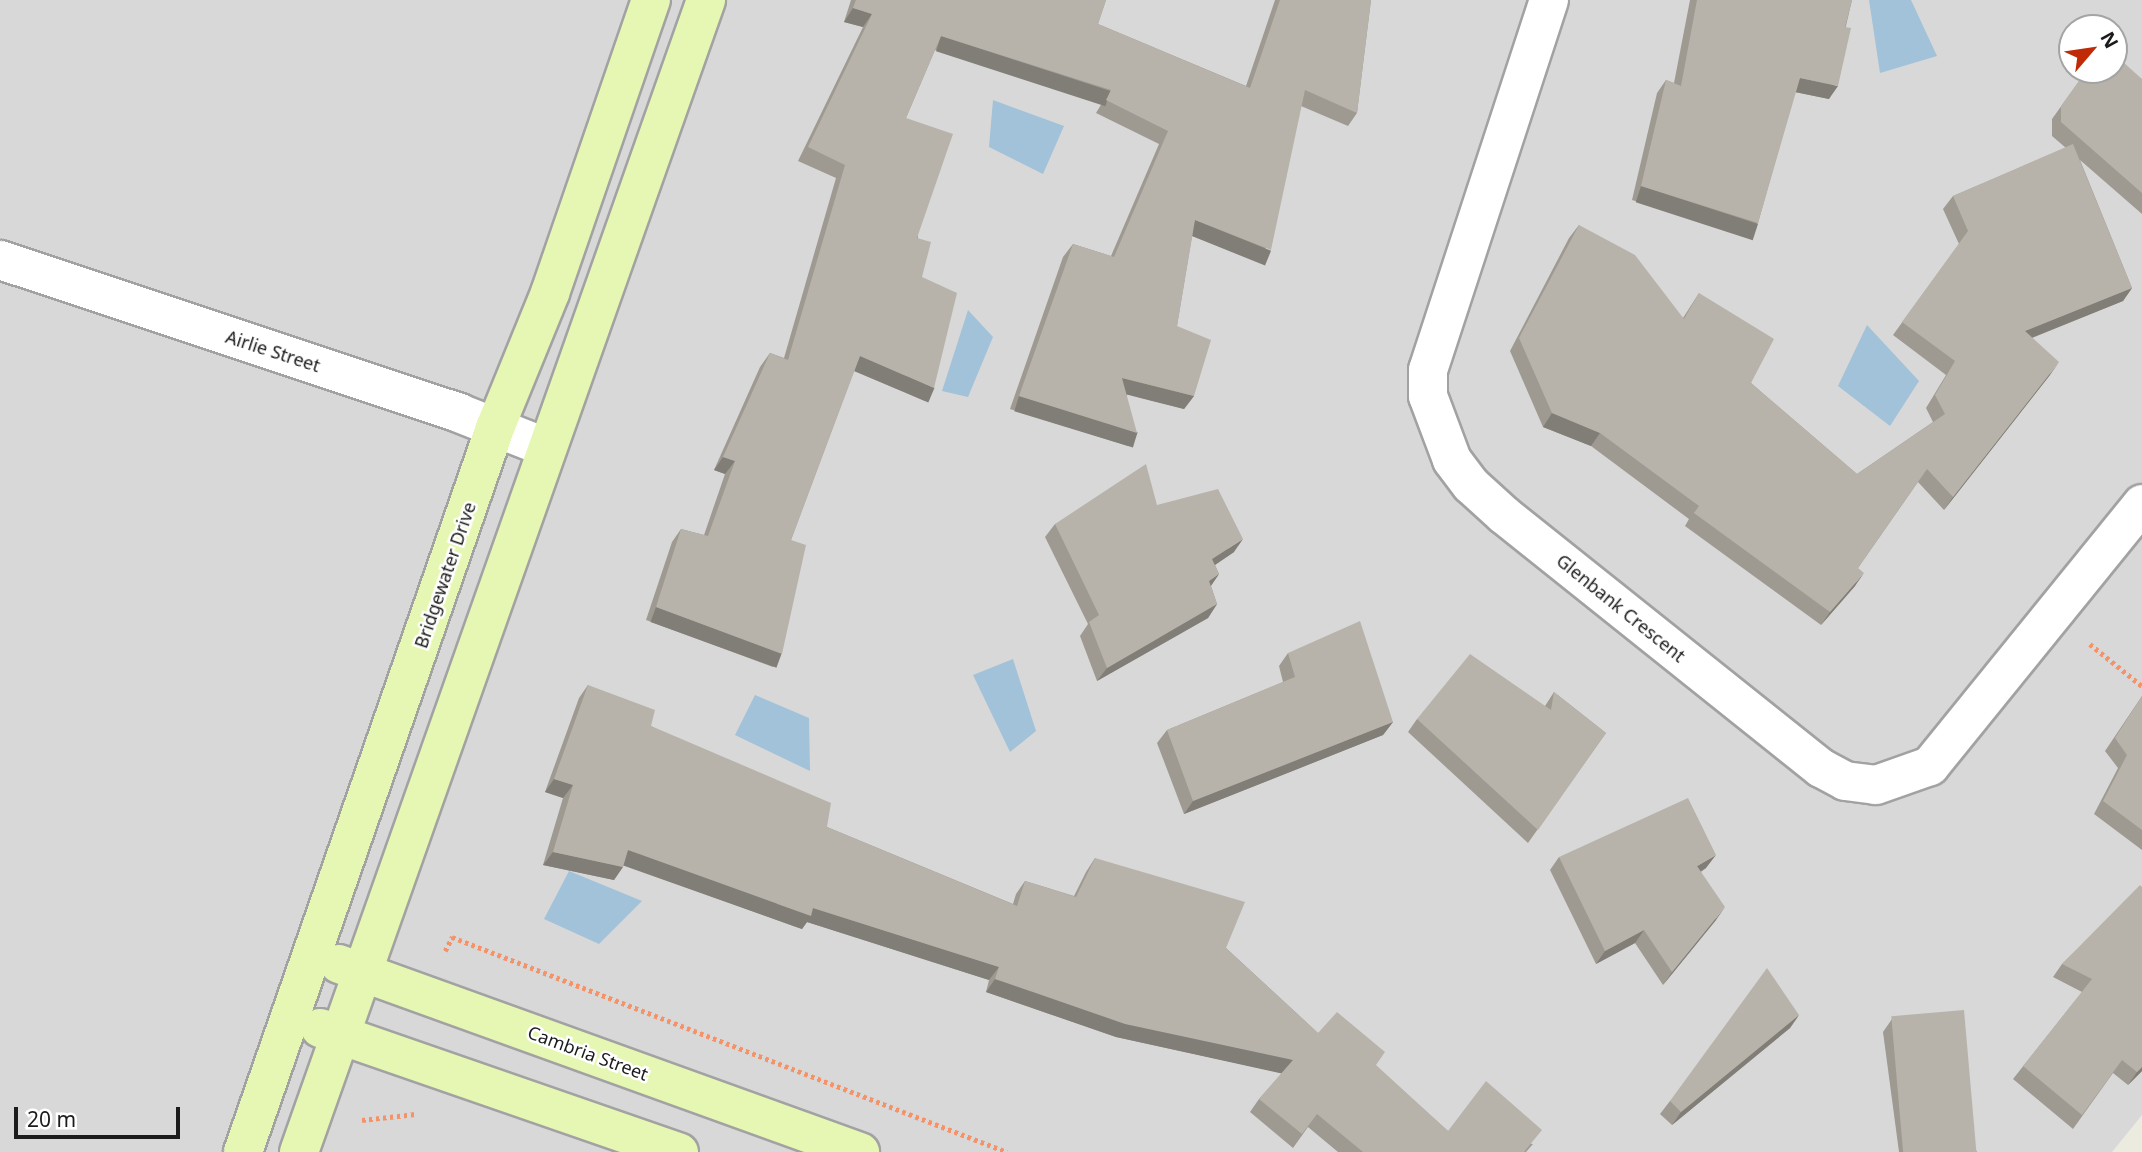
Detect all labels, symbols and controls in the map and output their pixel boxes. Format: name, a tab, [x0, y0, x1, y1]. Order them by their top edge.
north arrow	[2058, 14, 2128, 84]
text: N	[2094, 27, 2125, 53]
street label: Airlie Street	[223, 326, 323, 376]
street label: Bridgewater Drive	[410, 499, 480, 651]
street label: Glenbank Crescent	[1552, 549, 1690, 667]
street label: Cambria Street	[525, 1021, 651, 1085]
scale bar	[18, 1092, 184, 1136]
text: 20 m	[27, 1105, 76, 1133]

